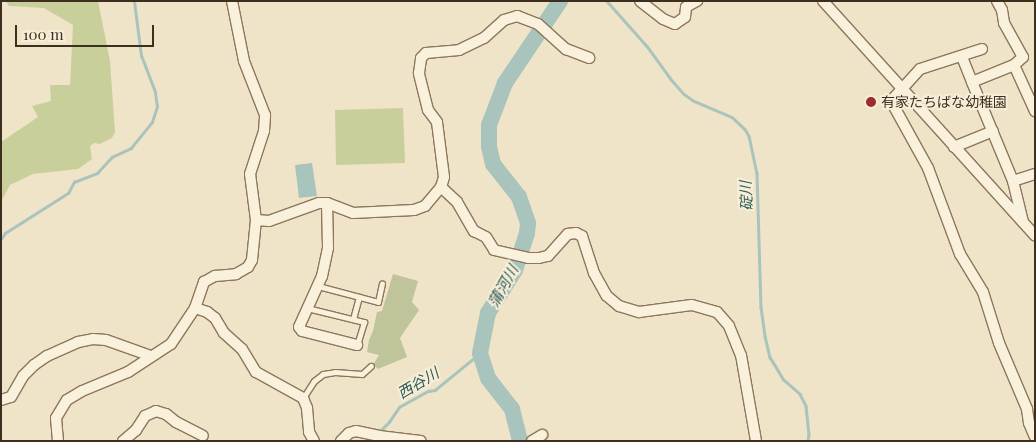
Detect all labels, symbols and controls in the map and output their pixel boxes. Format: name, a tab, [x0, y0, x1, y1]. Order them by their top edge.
scale bar	[18, 15, 156, 47]
text: 100 m	[23, 24, 64, 44]
place label: 有家たちばな幼稚園	[881, 94, 1007, 110]
marker: 有家たちばな幼稚園	[865, 96, 877, 108]
water label: 碇川	[736, 181, 756, 211]
water label: 蒲河川	[484, 262, 522, 310]
water label: 西谷川	[394, 364, 442, 402]

